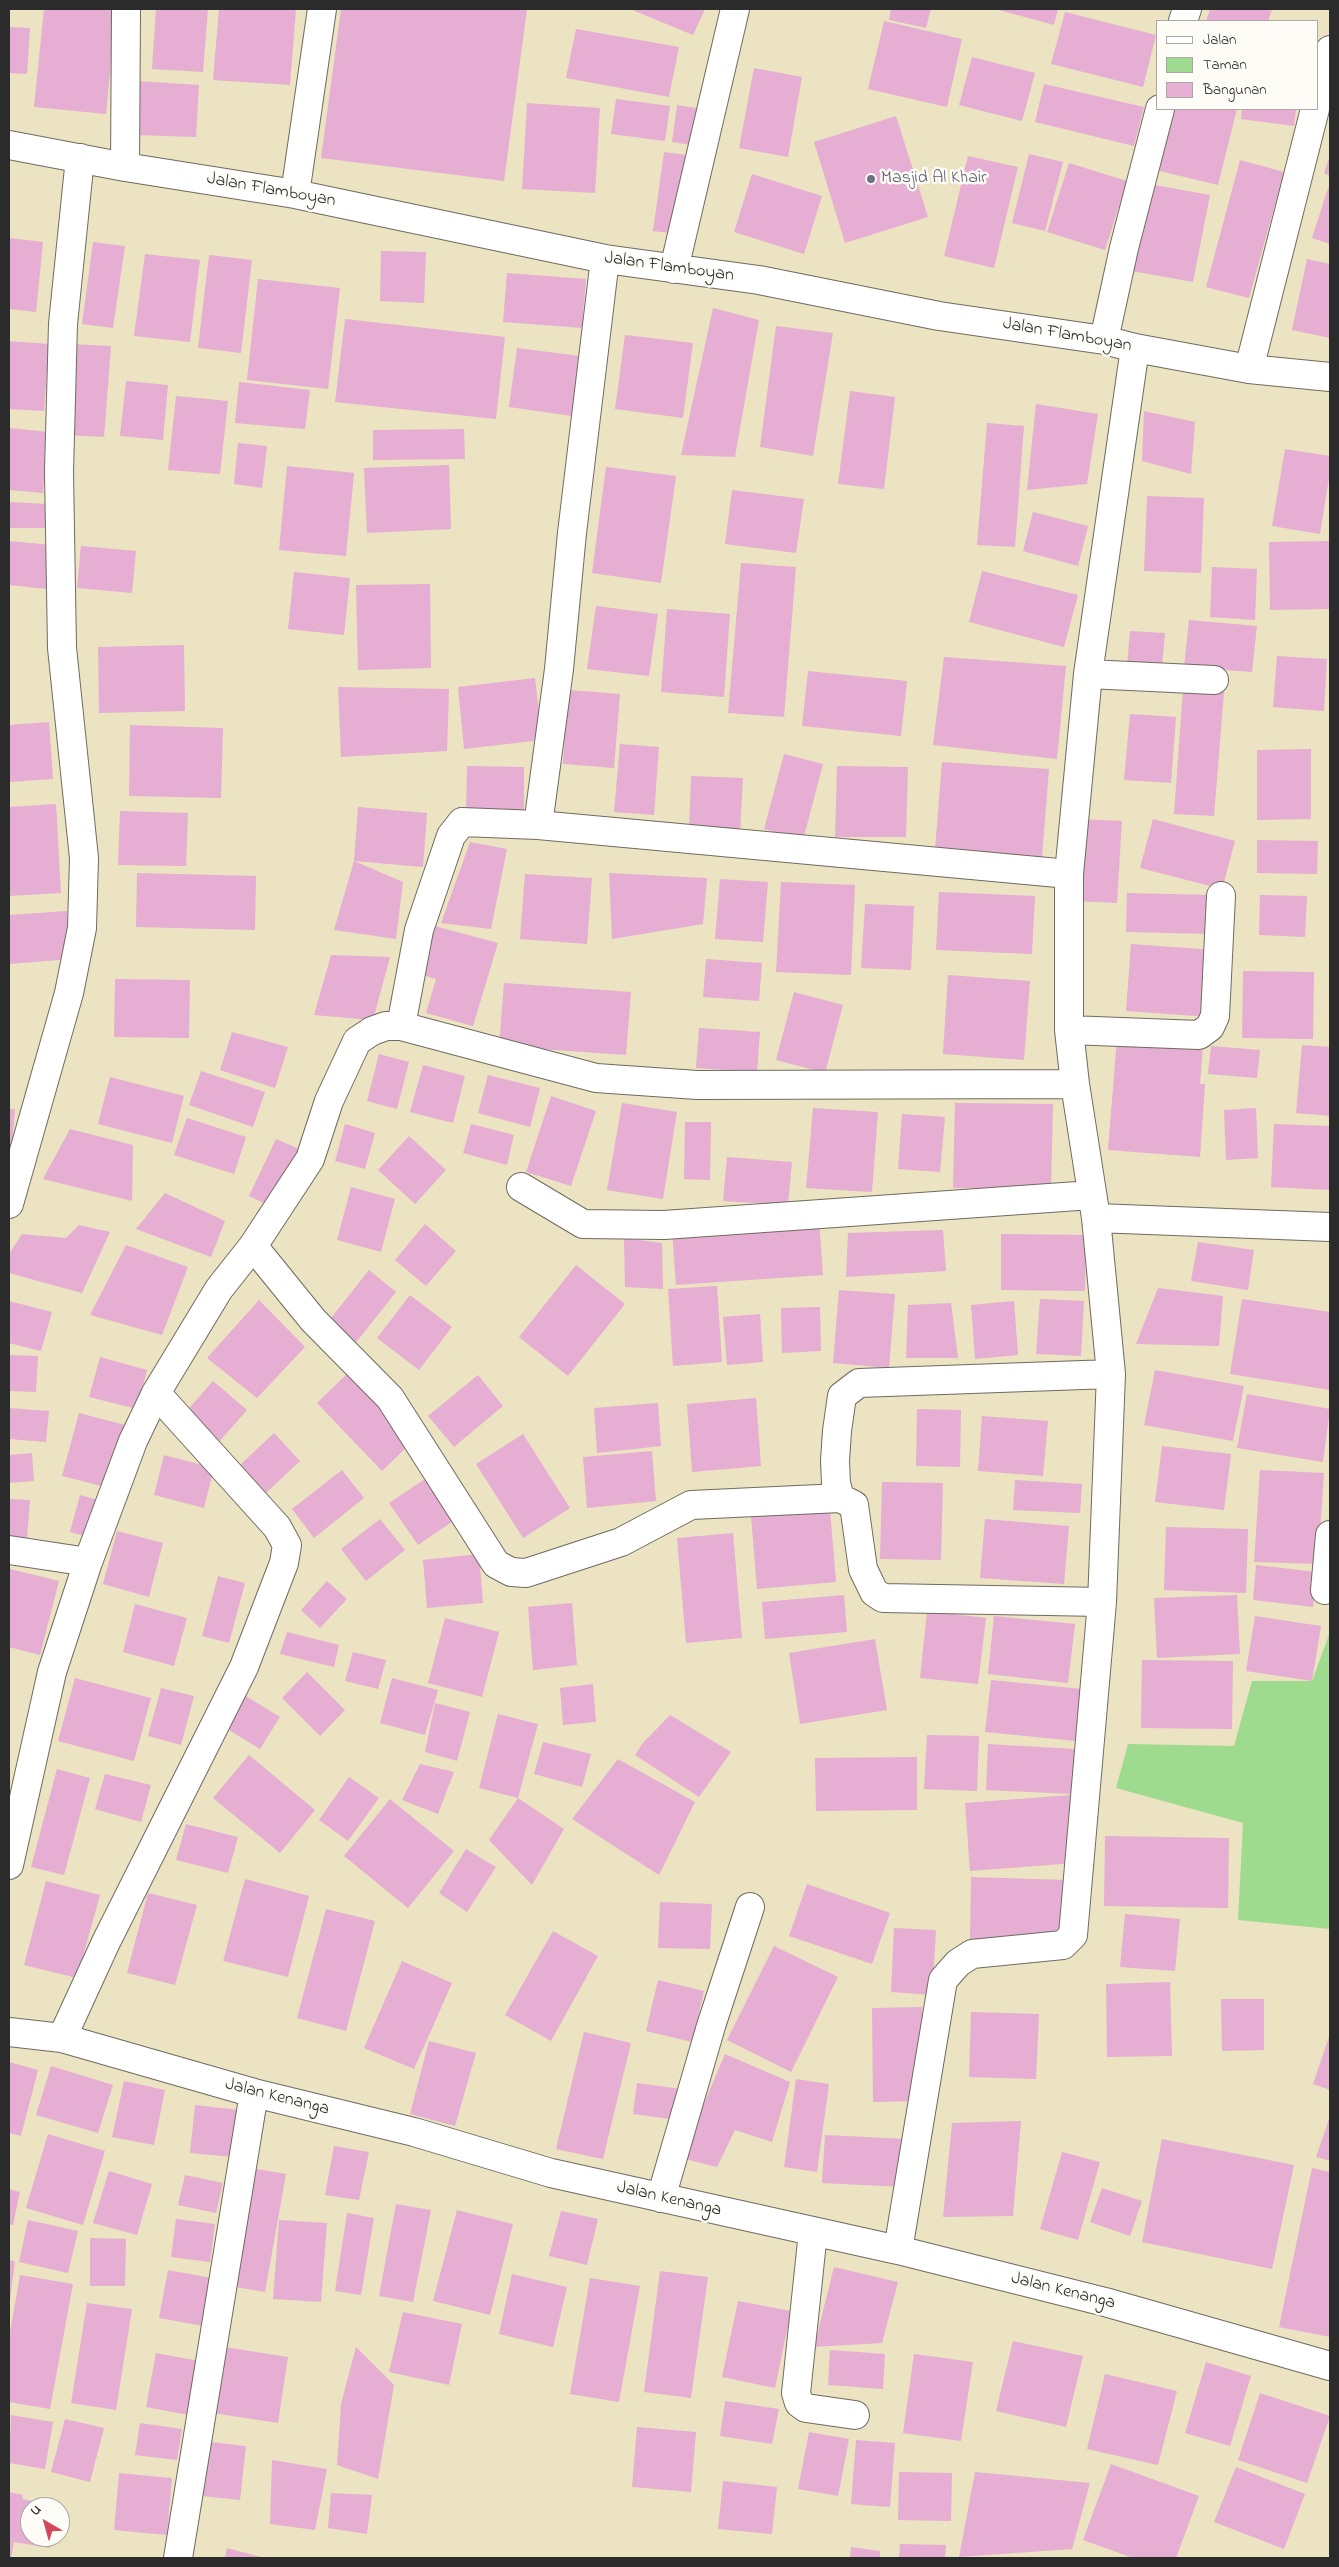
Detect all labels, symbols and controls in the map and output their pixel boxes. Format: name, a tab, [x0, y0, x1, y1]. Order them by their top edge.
legend	[1156, 20, 1319, 110]
text: Jalan	[1203, 29, 1236, 51]
text: Taman	[1203, 54, 1247, 76]
text: Bangunan	[1203, 79, 1267, 101]
place label: Masjid Al Khair	[881, 168, 987, 190]
street label: Jalan Flamboyan	[205, 169, 337, 213]
marker: Masjid Al Khair	[865, 173, 877, 185]
street label: Jalan Flamboyan	[603, 248, 735, 288]
street label: Jalan Flamboyan	[1001, 314, 1133, 358]
street label: Jalan Kenanga	[223, 2075, 331, 2121]
street label: Jalan Kenanga	[615, 2177, 723, 2223]
street label: Jalan Kenanga	[1009, 2269, 1117, 2315]
north arrow	[20, 2497, 70, 2547]
text: U	[26, 2500, 46, 2522]

